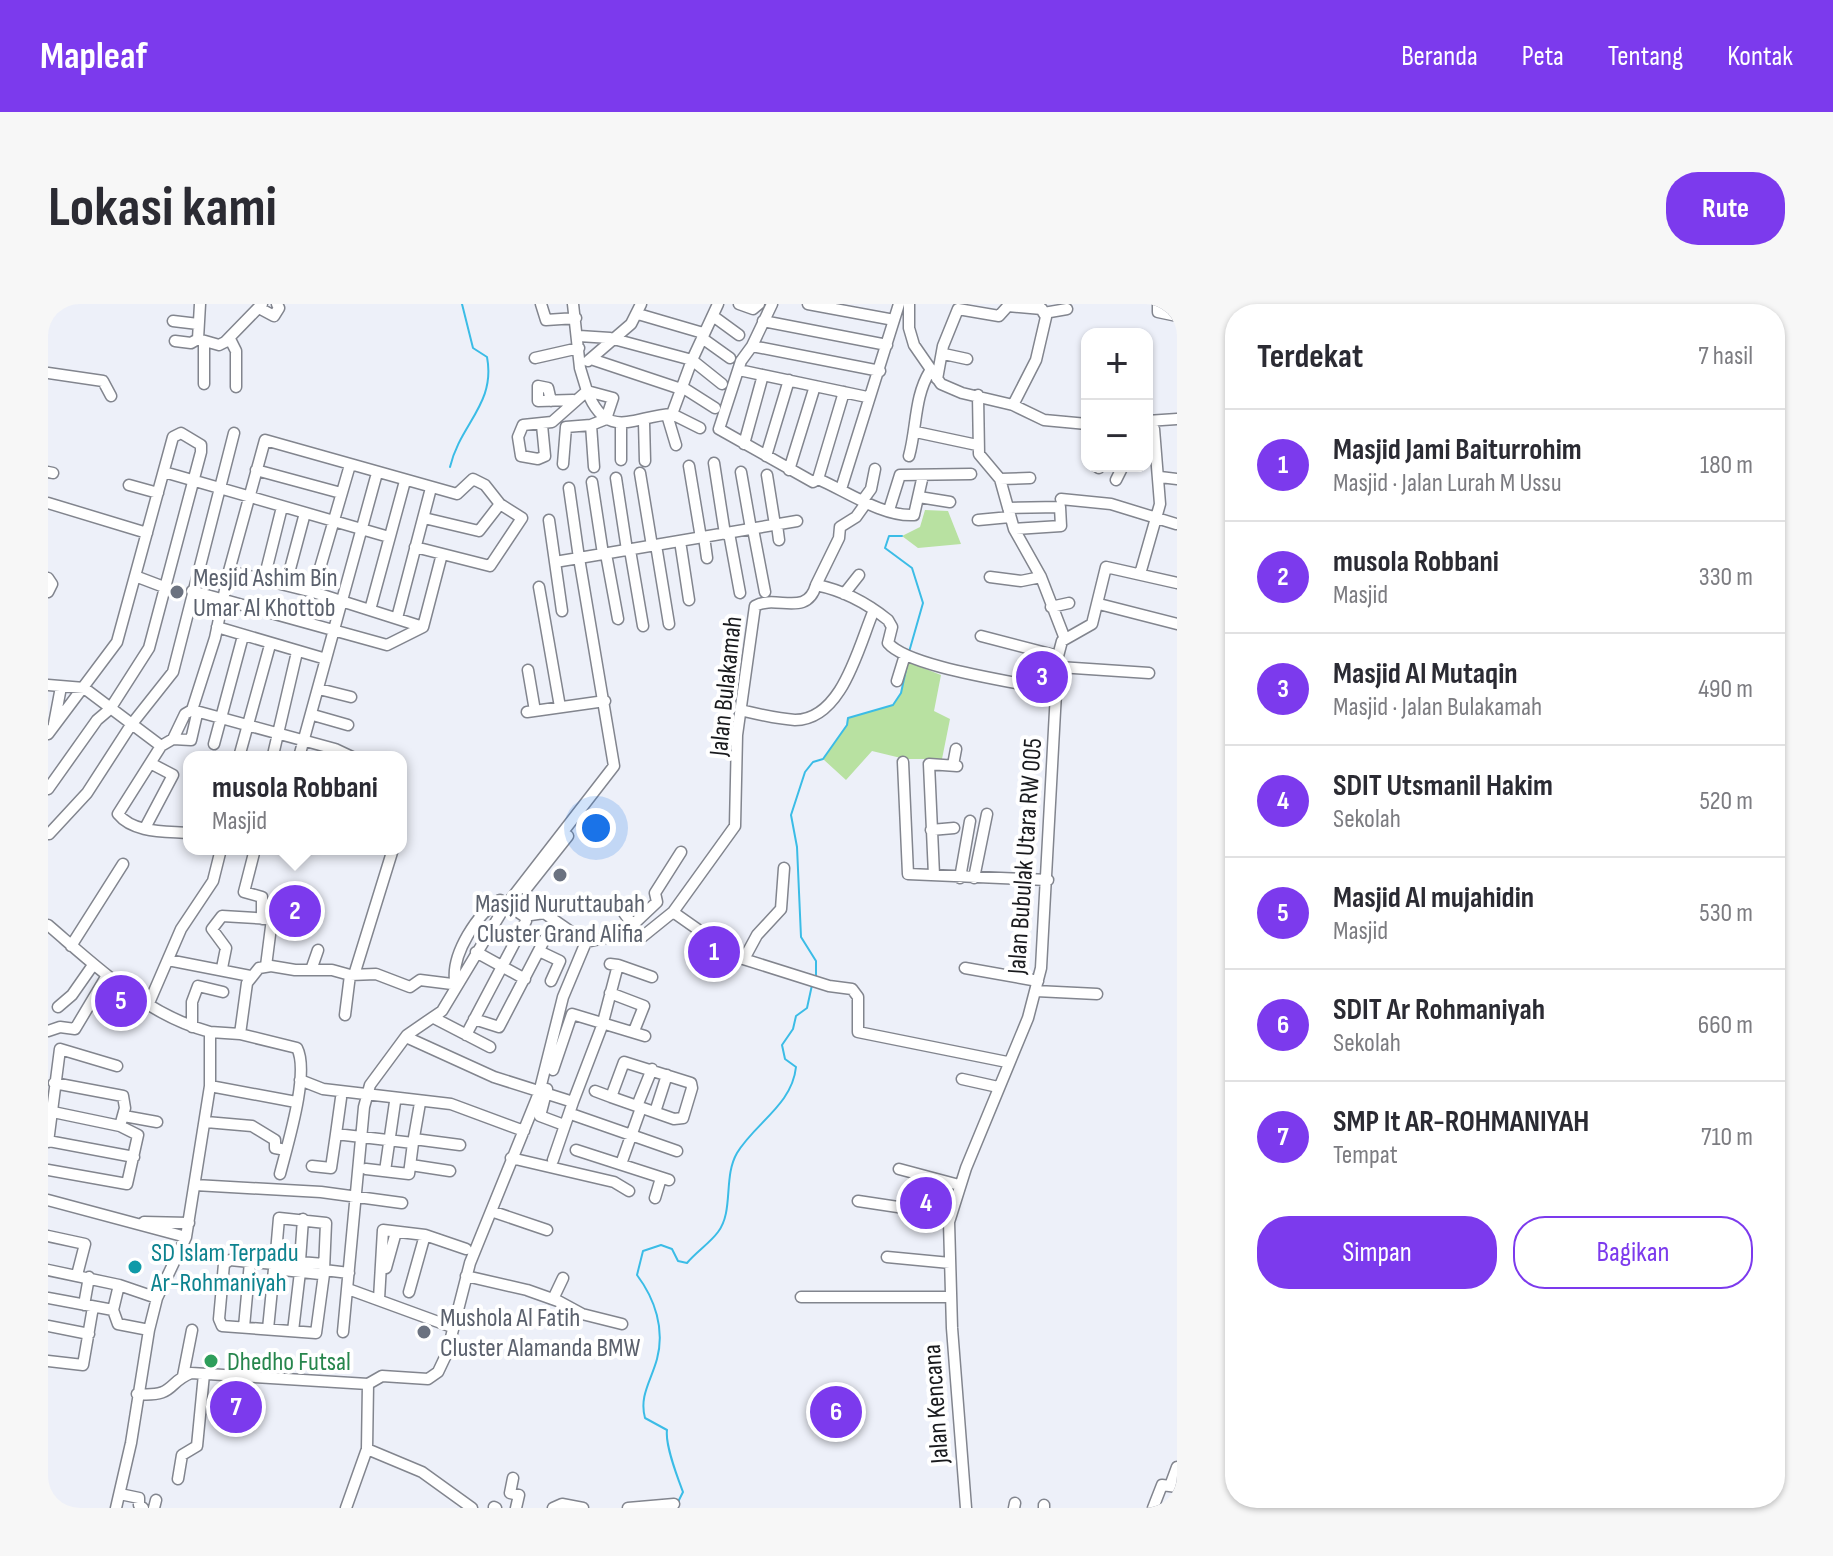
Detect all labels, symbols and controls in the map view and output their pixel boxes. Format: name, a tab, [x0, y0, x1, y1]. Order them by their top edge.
text: Mapleaf	[40, 34, 147, 79]
text: Beranda	[1401, 40, 1478, 73]
text: Peta	[1522, 40, 1564, 73]
text: Tentang	[1608, 40, 1683, 73]
text: Kontak	[1727, 40, 1793, 73]
button: Rute	[1666, 172, 1785, 245]
text: Lokasi kami	[48, 175, 277, 242]
map controls	[1081, 328, 1153, 472]
button: +	[1081, 328, 1153, 400]
text: Terdekat	[1257, 336, 1363, 377]
text: 7 hasil	[1698, 341, 1753, 372]
button: −	[1081, 400, 1153, 472]
text: Masjid Jami Baiturrohim	[1333, 432, 1582, 468]
text: 1	[1278, 450, 1288, 481]
text: 180 m	[1700, 450, 1753, 481]
text: Masjid · Jalan Lurah M Ussu	[1333, 468, 1562, 499]
text: musola Robbani	[1333, 544, 1499, 580]
text: 2	[1277, 562, 1289, 593]
text: 330 m	[1699, 562, 1753, 593]
place label: Mesjid Ashim Bin Umar Al Khottob	[193, 563, 338, 624]
text: Masjid	[1333, 580, 1388, 611]
marker: Mesjid Ashim Bin Umar Al Khottob	[168, 583, 186, 601]
street label: Jalan Bulakamah	[704, 615, 749, 759]
pin: 3	[1016, 647, 1068, 707]
text: Masjid Al Mutaqin	[1333, 656, 1518, 692]
text: 3	[1277, 674, 1289, 705]
text: 490 m	[1698, 674, 1753, 705]
text: Masjid · Jalan Bulakamah	[1333, 692, 1542, 723]
street label: Jalan Bubulak Utara RW 005	[1002, 737, 1049, 976]
popup	[183, 751, 407, 855]
text: SDIT Utsmanil Hakim	[1333, 768, 1553, 804]
text: musola Robbani	[212, 770, 378, 806]
text: 4	[1277, 786, 1289, 817]
text: 520 m	[1699, 786, 1753, 817]
text: Sekolah	[1333, 804, 1401, 835]
text: Masjid	[212, 806, 267, 837]
your location	[576, 808, 616, 848]
marker: Masjid Nuruttaubah Cluster Grand Alifia	[551, 866, 569, 884]
text: Masjid Al mujahidin	[1333, 880, 1534, 916]
pin: 2	[269, 881, 321, 941]
place label: Masjid Nuruttaubah Cluster Grand Alifia	[475, 889, 645, 950]
text: 5	[1277, 898, 1289, 929]
text: 530 m	[1699, 898, 1753, 929]
text: Masjid	[1333, 916, 1388, 947]
pin: 1	[688, 922, 740, 982]
pin: 5	[95, 971, 147, 1031]
text: SDIT Ar Rohmaniyah	[1333, 992, 1545, 1028]
text: 6	[1277, 1010, 1289, 1041]
text: 660 m	[1698, 1010, 1753, 1041]
text: Sekolah	[1333, 1028, 1401, 1059]
text: SMP It AR-ROHMANIYAH	[1333, 1104, 1589, 1140]
text: 7	[1277, 1122, 1289, 1153]
text: 710 m	[1701, 1122, 1753, 1153]
text: Tempat	[1333, 1140, 1398, 1171]
pin: 4	[900, 1173, 952, 1233]
button: Simpan	[1257, 1216, 1497, 1289]
button: Bagikan	[1513, 1216, 1753, 1289]
place label: SD Islam Terpadu Ar-Rohmaniyah	[150, 1238, 299, 1299]
marker: SD Islam Terpadu Ar-Rohmaniyah	[126, 1258, 144, 1276]
place label: Mushola Al Fatih Cluster Alamanda BMW	[440, 1303, 641, 1364]
marker: Mushola Al Fatih Cluster Alamanda BMW	[415, 1323, 433, 1341]
street label: Jalan Kencana	[917, 1343, 956, 1466]
place label: Dhedho Futsal	[227, 1347, 351, 1378]
marker: Dhedho Futsal	[202, 1352, 220, 1370]
pin: 7	[210, 1377, 262, 1437]
pin: 6	[810, 1382, 862, 1442]

